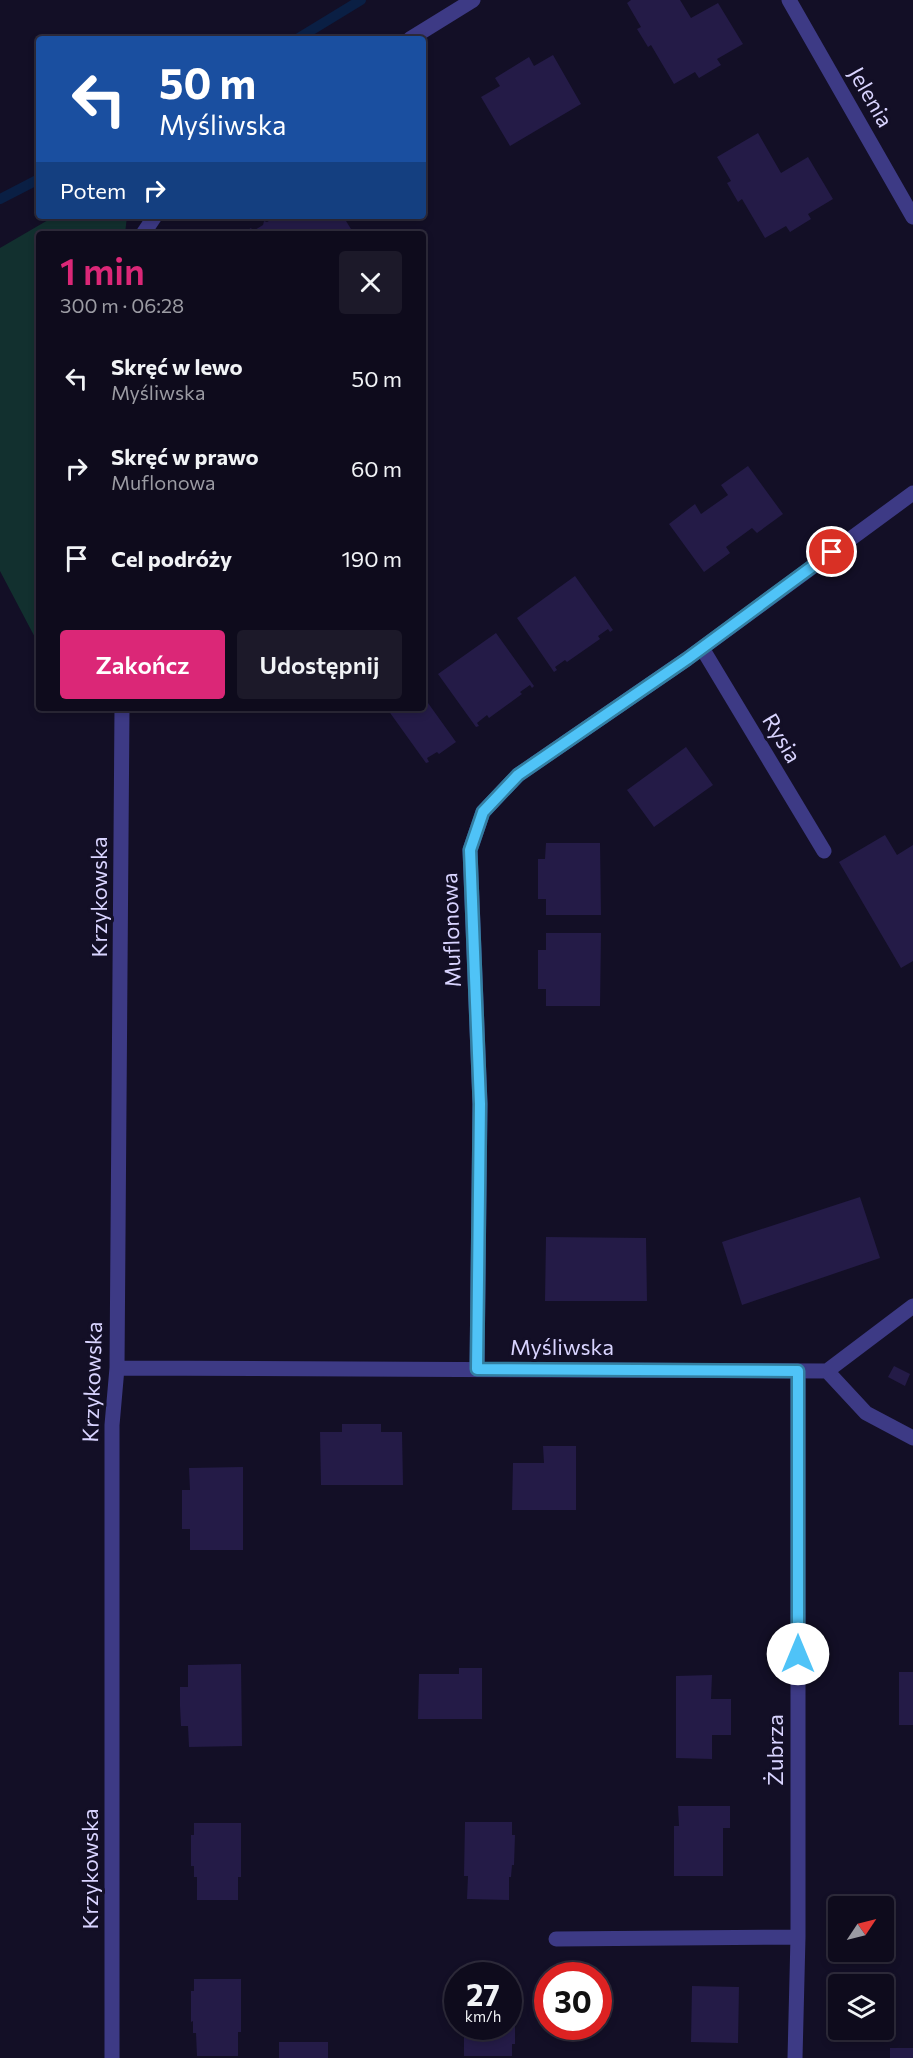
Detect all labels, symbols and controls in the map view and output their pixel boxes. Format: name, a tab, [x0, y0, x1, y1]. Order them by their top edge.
text: 50 m	[159, 56, 256, 108]
icon: left	[60, 60, 138, 138]
street label: Jelenia	[843, 62, 899, 132]
text: Myśliwska	[159, 108, 286, 141]
icon: right	[138, 174, 171, 207]
text: Potem	[60, 177, 126, 204]
text: 1 min	[60, 248, 145, 292]
button: close	[339, 251, 402, 314]
text: 300 m · 06:28	[60, 293, 184, 317]
text: Skręć w lewo	[111, 353, 243, 380]
icon: left	[60, 362, 93, 395]
text: 50 m	[352, 365, 402, 392]
text: Myśliwska	[111, 380, 205, 404]
text: Skręć w prawo	[111, 443, 259, 470]
icon: right	[60, 452, 93, 485]
text: 60 m	[351, 455, 402, 482]
text: Muflonowa	[111, 470, 216, 494]
pin	[806, 526, 857, 577]
icon: arrive	[815, 535, 848, 568]
icon: arrive	[60, 542, 93, 575]
text: Cel podróży	[111, 545, 232, 572]
text: 190 m	[341, 545, 402, 572]
button: Zakończ	[60, 630, 225, 699]
button: Udostępnij	[237, 630, 402, 699]
street label: Rysia	[757, 708, 808, 767]
street label: Krzykowska	[85, 836, 112, 958]
street label: Muflonowa	[435, 872, 466, 988]
street label: Krzykowska	[76, 1321, 107, 1443]
street label: Myśliwska	[510, 1333, 614, 1360]
position arrow	[766, 1622, 830, 1686]
street label: Żubrza	[761, 1714, 788, 1786]
street label: Krzykowska	[76, 1808, 103, 1930]
north arrow	[828, 1896, 894, 1962]
map controls	[828, 1896, 894, 2040]
speed limit sign: 30	[534, 1962, 612, 2040]
button: layers	[828, 1974, 894, 2040]
text: 27	[466, 1975, 500, 2012]
text: km/h	[465, 2007, 501, 2025]

